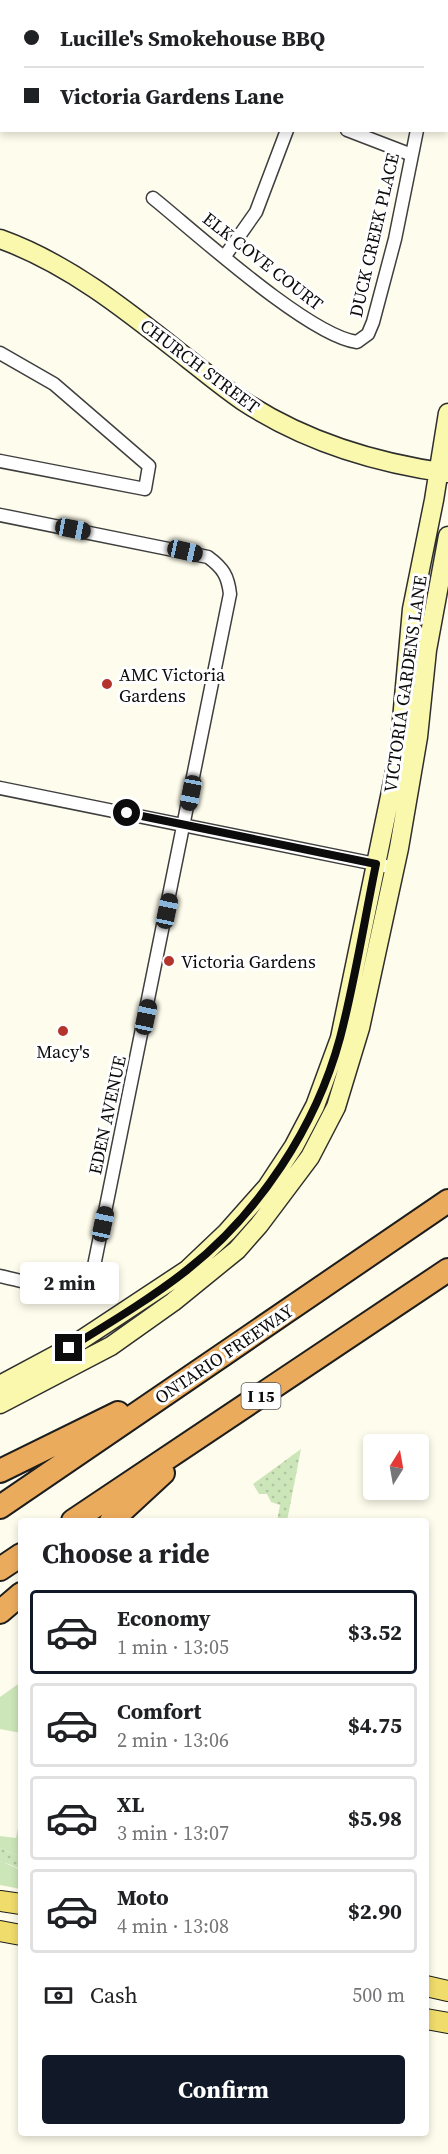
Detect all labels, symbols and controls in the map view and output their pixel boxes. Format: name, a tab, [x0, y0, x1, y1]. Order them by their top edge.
text: Lucille's Smokehouse BBQ	[60, 23, 325, 53]
text: Victoria Gardens Lane	[60, 81, 284, 111]
street label: DUCK CREEK PLACE	[343, 150, 405, 320]
street label: ELK COVE COURT	[198, 206, 329, 316]
street label: CHURCH STREET	[135, 313, 265, 419]
car	[54, 517, 92, 541]
car	[165, 538, 205, 564]
street label: VICTORIA GARDENS LANE	[377, 574, 433, 794]
place label: AMC Victoria Gardens	[119, 662, 226, 708]
marker: AMC Victoria Gardens	[100, 677, 114, 691]
car	[179, 774, 203, 812]
route start	[113, 799, 140, 826]
car	[154, 892, 180, 930]
place label: Victoria Gardens	[181, 949, 316, 974]
marker: Victoria Gardens	[162, 954, 176, 968]
car	[133, 998, 159, 1036]
marker: Macy's	[56, 1024, 70, 1038]
place label: Macy's	[36, 1039, 90, 1064]
street label: EDEN AVENUE	[82, 1053, 132, 1177]
car	[90, 1205, 116, 1243]
callout: 2 min	[20, 1261, 118, 1303]
text: 2 min	[44, 1269, 95, 1297]
street label: ONTARIO FREEWAY	[150, 1298, 299, 1410]
route end	[55, 1334, 82, 1361]
road number: I 15	[242, 1383, 280, 1409]
north arrow	[363, 1434, 429, 1500]
map controls	[363, 1434, 429, 1500]
text: Choose a ride	[42, 1535, 210, 1572]
text: Economy	[117, 1603, 211, 1633]
icon: car	[45, 1605, 99, 1659]
text: $3.52	[348, 1617, 402, 1647]
text: 1 min · 13:05	[117, 1633, 229, 1661]
text: Comfort	[117, 1696, 201, 1726]
icon: car	[45, 1698, 99, 1752]
text: $4.75	[348, 1710, 402, 1740]
text: 2 min · 13:06	[117, 1726, 229, 1754]
text: XL	[117, 1789, 144, 1819]
icon: car	[45, 1791, 99, 1845]
text: $5.98	[348, 1803, 402, 1833]
text: 3 min · 13:07	[117, 1819, 229, 1847]
text: Moto	[117, 1882, 169, 1912]
icon: car	[45, 1884, 99, 1938]
text: $2.90	[348, 1896, 402, 1926]
text: 4 min · 13:08	[117, 1912, 229, 1940]
icon: cash	[42, 1979, 75, 2012]
text: Cash	[90, 1980, 138, 2010]
text: 500 m	[352, 1981, 405, 2009]
button: Confirm	[42, 2055, 405, 2124]

